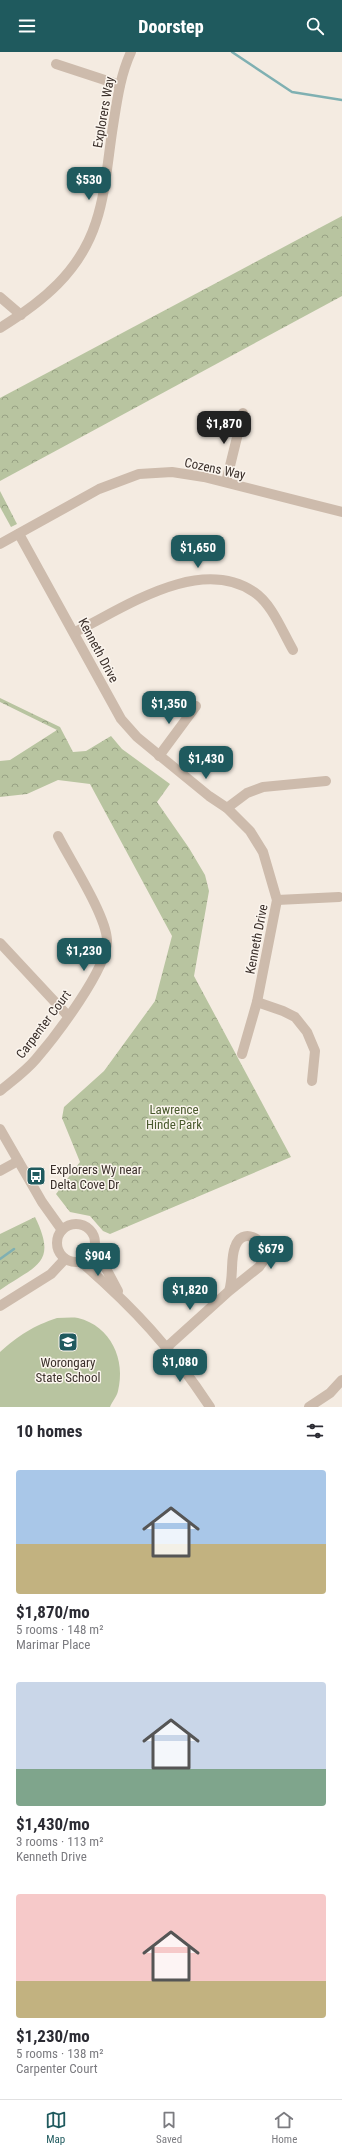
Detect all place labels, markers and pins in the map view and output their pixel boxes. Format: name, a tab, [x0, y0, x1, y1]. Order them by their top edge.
pin: $530	[65, 167, 113, 201]
pin: $1,870	[191, 411, 257, 445]
pin: $1,650	[165, 535, 231, 569]
pin: $1,350	[136, 691, 202, 725]
pin: $1,430	[173, 746, 239, 780]
pin: $1,230	[51, 938, 117, 972]
place label: Explorers Wy near Delta Cove Dr	[50, 1162, 142, 1192]
bus stop icon: Explorers Wy near Delta Cove Dr	[25, 1165, 47, 1187]
pin: $679	[247, 1236, 295, 1270]
pin: $904	[74, 1243, 122, 1277]
pin: $1,820	[157, 1277, 223, 1311]
school or university icon: Worongary State School	[57, 1331, 79, 1353]
pin: $1,080	[147, 1349, 213, 1383]
place label: Worongary State School	[36, 1355, 100, 1385]

